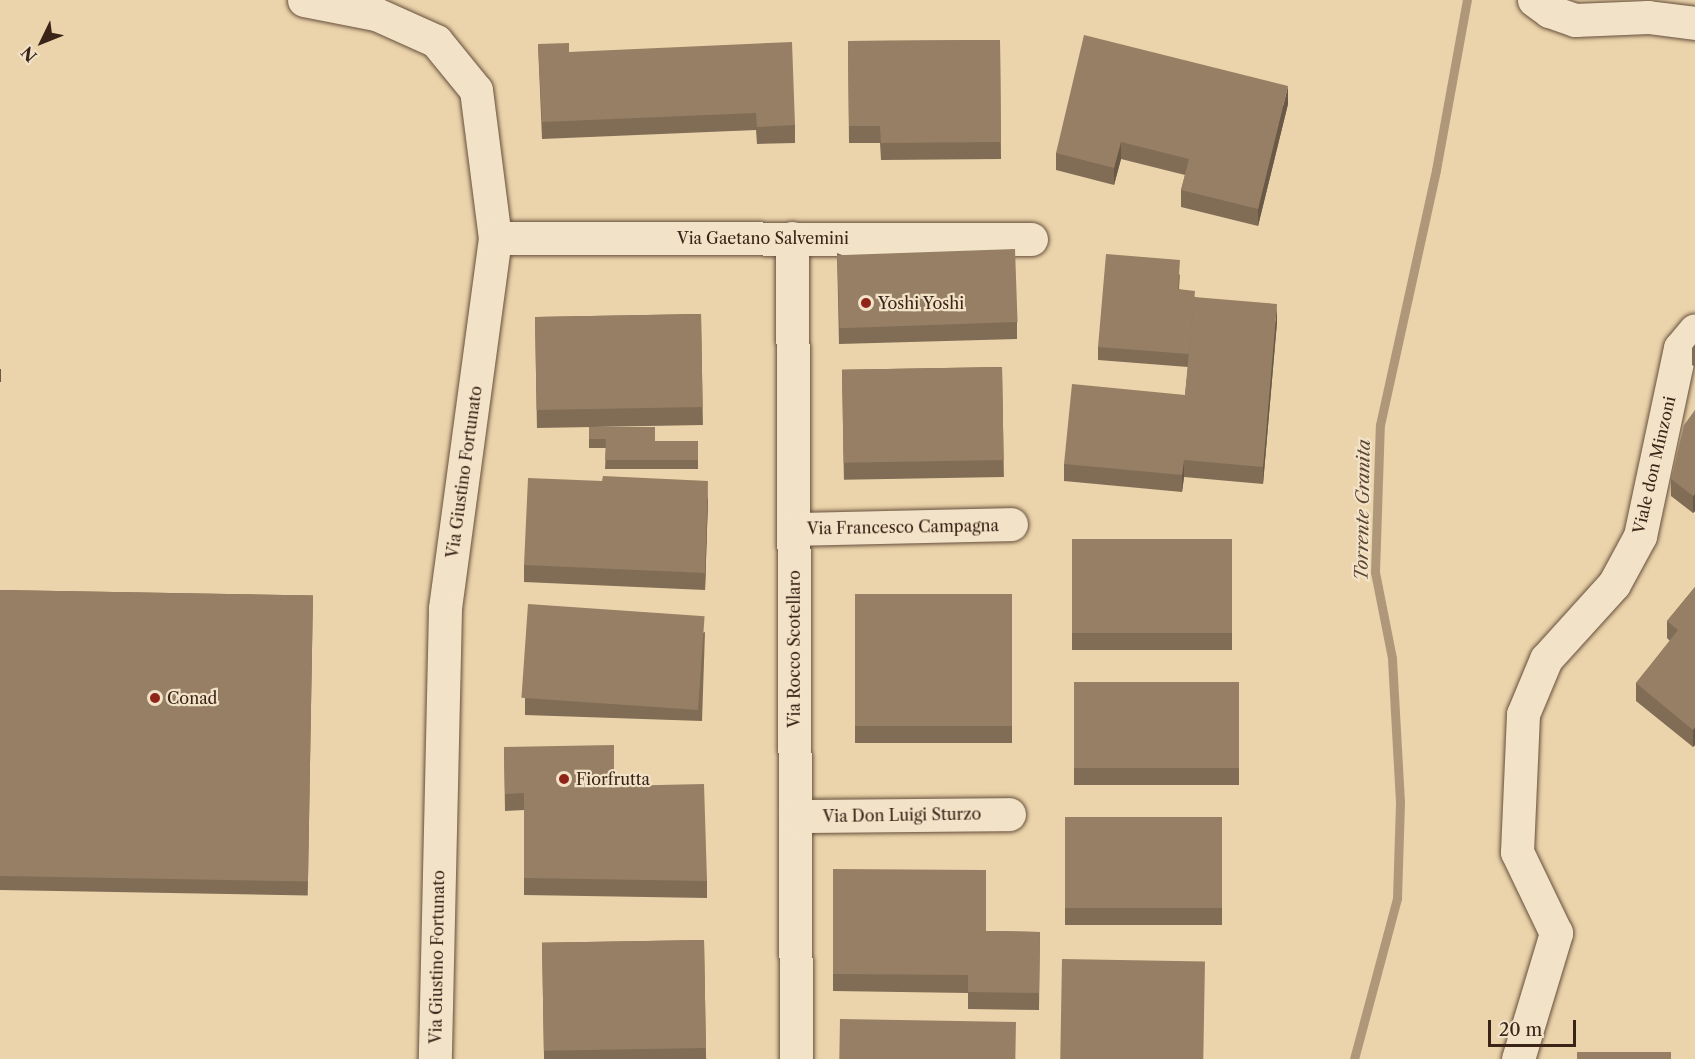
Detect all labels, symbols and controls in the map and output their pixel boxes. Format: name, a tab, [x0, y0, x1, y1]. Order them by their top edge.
north arrow	[12, 12, 72, 72]
text: N	[17, 42, 41, 66]
street label: Via Gaetano Salvemini	[677, 228, 849, 248]
place label: Yoshi Yoshi	[878, 293, 965, 313]
marker: Yoshi Yoshi	[859, 296, 873, 310]
street label: Via Giustino Fortunato	[442, 385, 486, 559]
street label: Viale don Minzoni	[1629, 394, 1679, 536]
water label: Torrente Granita	[1351, 439, 1375, 581]
street label: Via Francesco Campagna	[807, 516, 999, 538]
street label: Via Rocco Scotellaro	[784, 570, 804, 728]
place label: Conad	[167, 688, 217, 708]
marker: Conad	[148, 691, 162, 705]
place label: Fiorfrutta	[576, 769, 650, 789]
marker: Fiorfrutta	[557, 772, 571, 786]
street label: Via Don Luigi Sturzo	[822, 804, 982, 826]
street label: Via Giustino Fortunato	[426, 870, 448, 1044]
scale bar	[1491, 1008, 1580, 1046]
text: 20 m	[1499, 1019, 1542, 1041]

